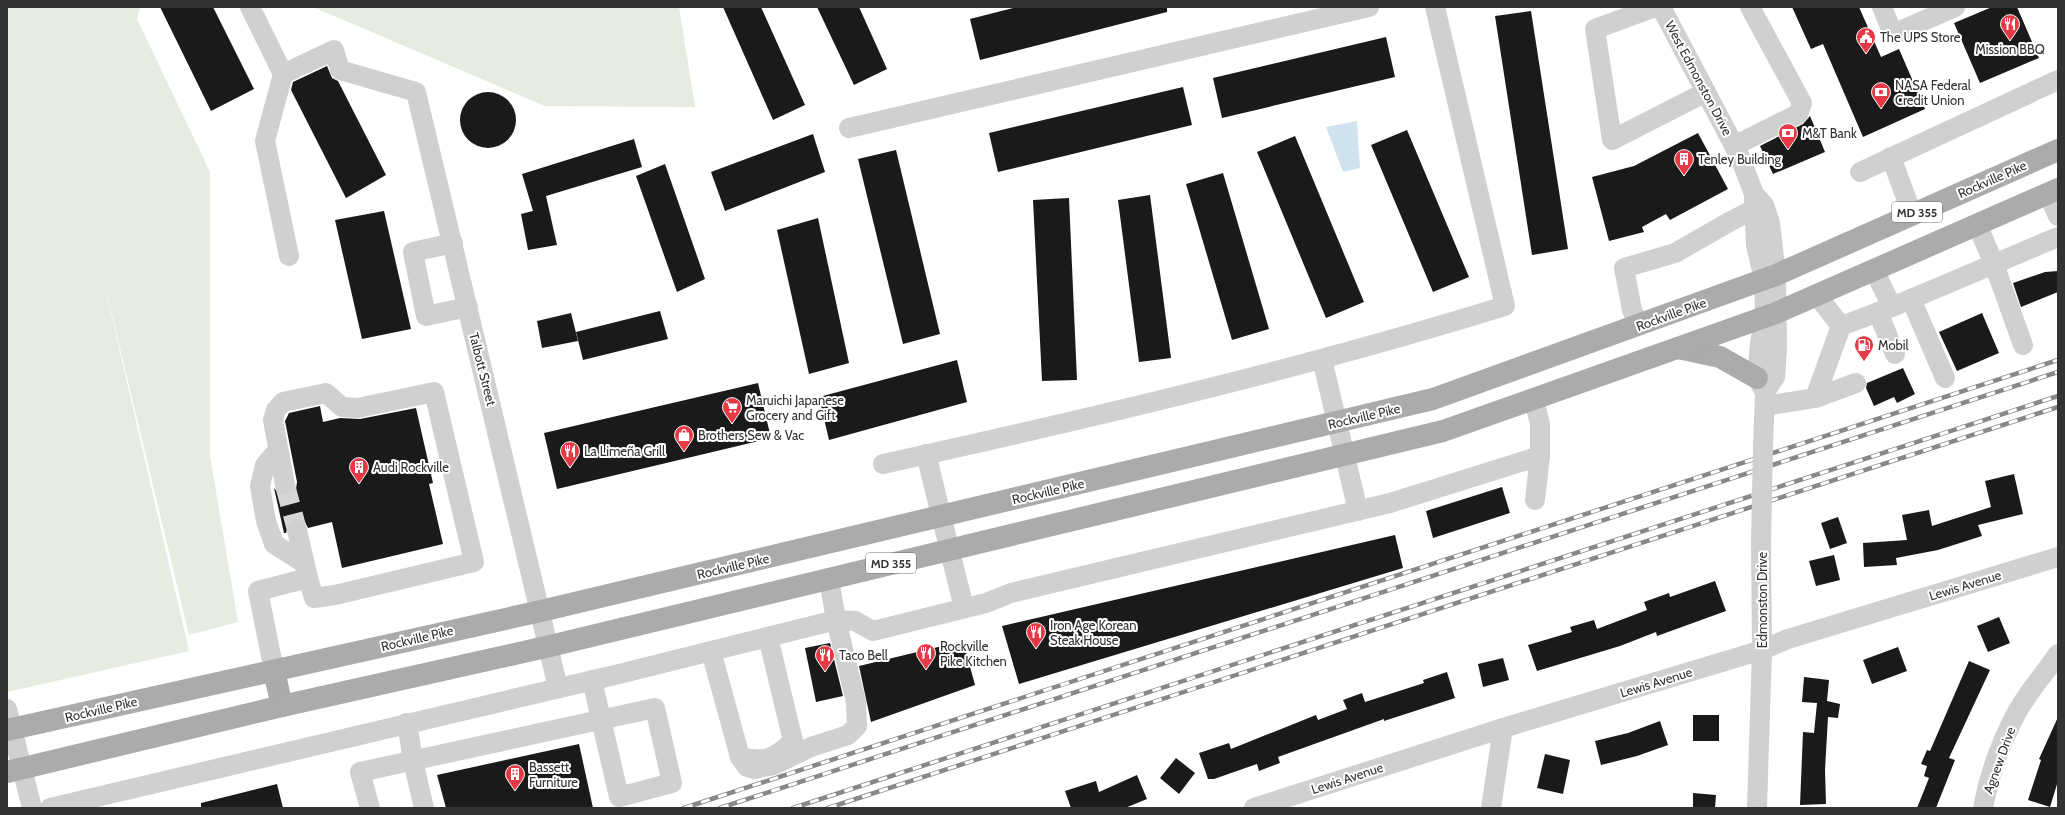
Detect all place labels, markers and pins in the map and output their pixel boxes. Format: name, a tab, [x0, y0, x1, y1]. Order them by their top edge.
restaurant icon: Mission BBQ	[1999, 13, 2021, 41]
public building icon: The UPS Store	[1855, 26, 1877, 54]
place label: The UPS Store	[1880, 29, 1961, 45]
place label: Mission BBQ	[1975, 41, 2045, 57]
place label: NASA Federal Credit Union	[1895, 77, 1971, 108]
bank icon: NASA Federal Credit Union	[1870, 81, 1892, 109]
bank icon: M&T Bank	[1777, 122, 1799, 150]
place label: M&T Bank	[1802, 125, 1857, 141]
building icon: Tenley Building	[1673, 148, 1695, 176]
place label: Tenley Building	[1698, 151, 1781, 167]
fuel station icon: Mobil	[1853, 334, 1875, 362]
place label: Mobil	[1878, 337, 1909, 353]
place label: Maruichi Japanese Grocery and Gift	[746, 392, 844, 423]
supermarket icon: Maruichi Japanese Grocery and Gift	[721, 396, 743, 424]
shop icon: Brothers Sew & Vac	[673, 424, 695, 452]
place label: Brothers Sew & Vac	[698, 427, 804, 443]
restaurant icon: La Limeña Grill	[559, 440, 581, 468]
place label: La Limeña Grill	[584, 443, 665, 459]
building icon: Audi Rockville	[348, 456, 370, 484]
place label: Audi Rockville	[373, 459, 449, 475]
place label: Iron Age Korean Steak House	[1050, 617, 1137, 648]
restaurant icon: Iron Age Korean Steak House	[1025, 621, 1047, 649]
place label: Rockville Pike Kitchen	[940, 638, 1007, 669]
restaurant icon: Rockville Pike Kitchen	[915, 642, 937, 670]
restaurant icon: Taco Bell	[814, 644, 836, 672]
place label: Taco Bell	[839, 647, 888, 663]
place label: Bassett Furniture	[529, 759, 578, 790]
building icon: Bassett Furniture	[504, 763, 526, 791]

